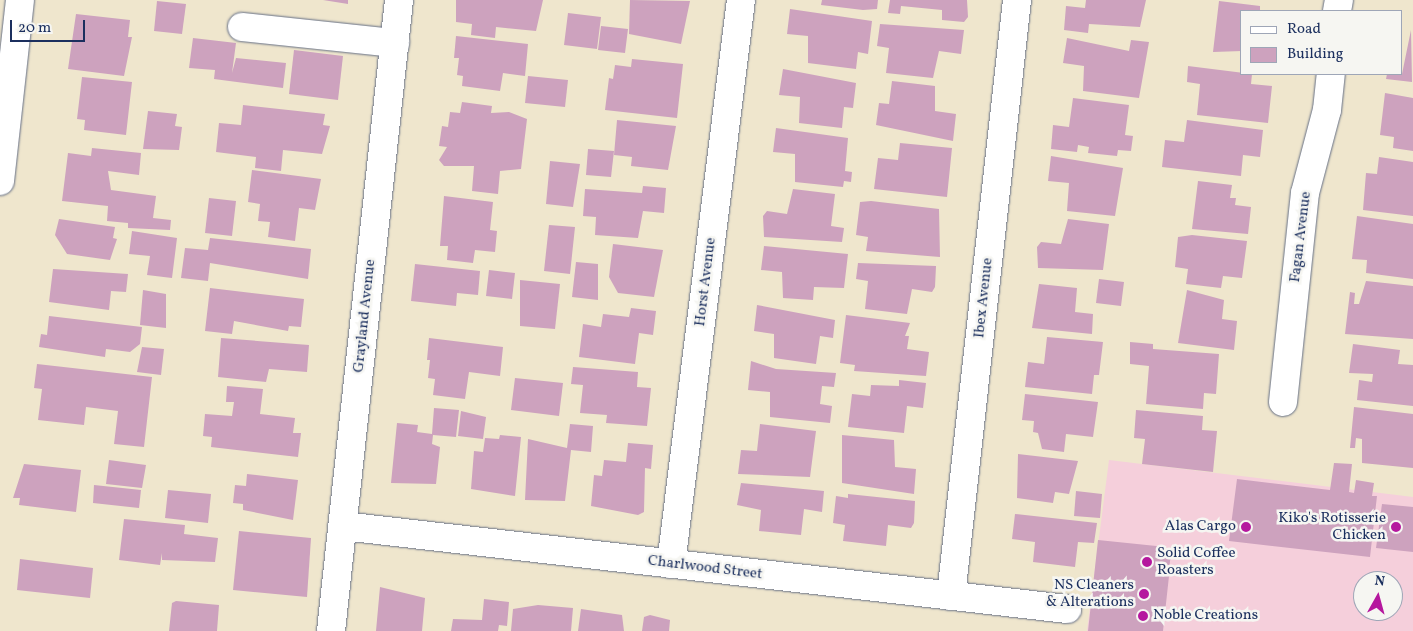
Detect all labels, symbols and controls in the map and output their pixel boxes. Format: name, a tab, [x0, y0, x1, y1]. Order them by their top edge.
scale bar	[12, 10, 88, 42]
legend	[1240, 10, 1403, 75]
text: 20 m	[18, 18, 51, 39]
text: Road	[1287, 19, 1321, 40]
text: Building	[1287, 44, 1343, 65]
street label: Fagan Avenue	[1287, 191, 1315, 283]
street label: Horst Avenue	[692, 237, 720, 327]
street label: Ibex Avenue	[971, 257, 997, 339]
street label: Grayland Avenue	[350, 258, 380, 374]
place label: Kiko's Rotisserie Chicken	[1278, 509, 1386, 544]
place label: Alas Cargo	[1165, 518, 1236, 536]
marker: Alas Cargo	[1240, 521, 1252, 533]
marker: Kiko's Rotisserie Chicken	[1390, 521, 1402, 533]
place label: Solid Coffee Roasters	[1157, 544, 1236, 579]
street label: Charlwood Street	[647, 552, 763, 584]
marker: Solid Coffee Roasters	[1141, 556, 1153, 568]
north arrow	[1353, 571, 1403, 621]
text: N	[1374, 572, 1386, 592]
place label: NS Cleaners & Alterations	[1046, 576, 1134, 611]
marker: NS Cleaners & Alterations	[1138, 588, 1150, 600]
place label: Noble Creations	[1153, 607, 1258, 625]
marker: Noble Creations	[1137, 610, 1149, 622]

